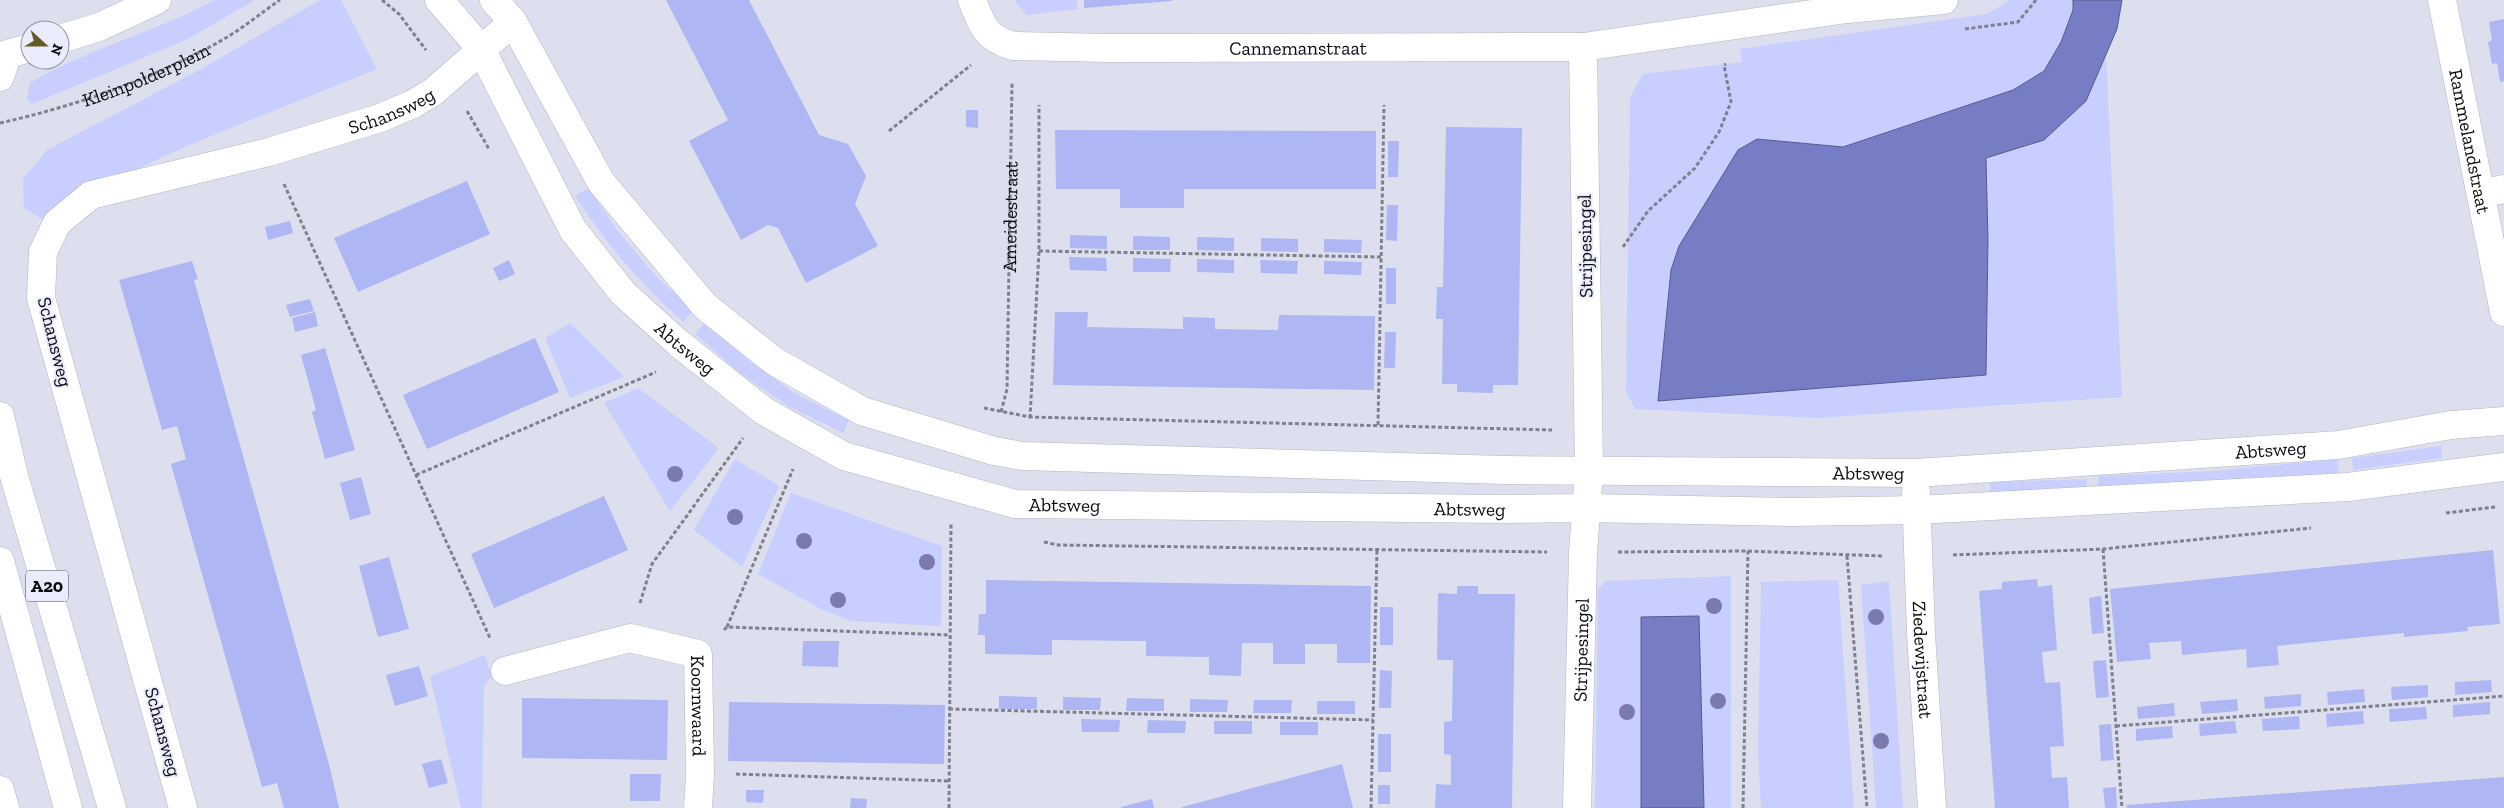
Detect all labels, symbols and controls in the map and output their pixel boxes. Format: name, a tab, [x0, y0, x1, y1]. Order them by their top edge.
north arrow	[20, 20, 70, 70]
street label: Cannemanstraat	[1229, 36, 1367, 59]
street label: Kleinpolderplein	[79, 38, 214, 111]
text: N	[47, 41, 67, 58]
street label: Rammelandstraat	[2444, 67, 2496, 216]
street label: Schansweg	[345, 82, 439, 139]
street label: Ameidestraat	[997, 161, 1022, 273]
street label: Strijpesingel	[1573, 194, 1597, 298]
street label: Schansweg	[33, 295, 77, 390]
street label: Abtsweg	[650, 316, 721, 380]
street label: Abtsweg	[2234, 436, 2308, 463]
street label: Abtsweg	[1833, 461, 1905, 484]
street label: Abtsweg	[1029, 493, 1101, 516]
street label: Abtsweg	[1434, 497, 1506, 521]
road number: A20	[26, 570, 68, 602]
street label: Strijpesingel	[1568, 598, 1593, 702]
street label: Ziedewijstraat	[1908, 601, 1938, 719]
street label: Koornwaard	[687, 655, 711, 757]
street label: Schansweg	[140, 685, 186, 780]

